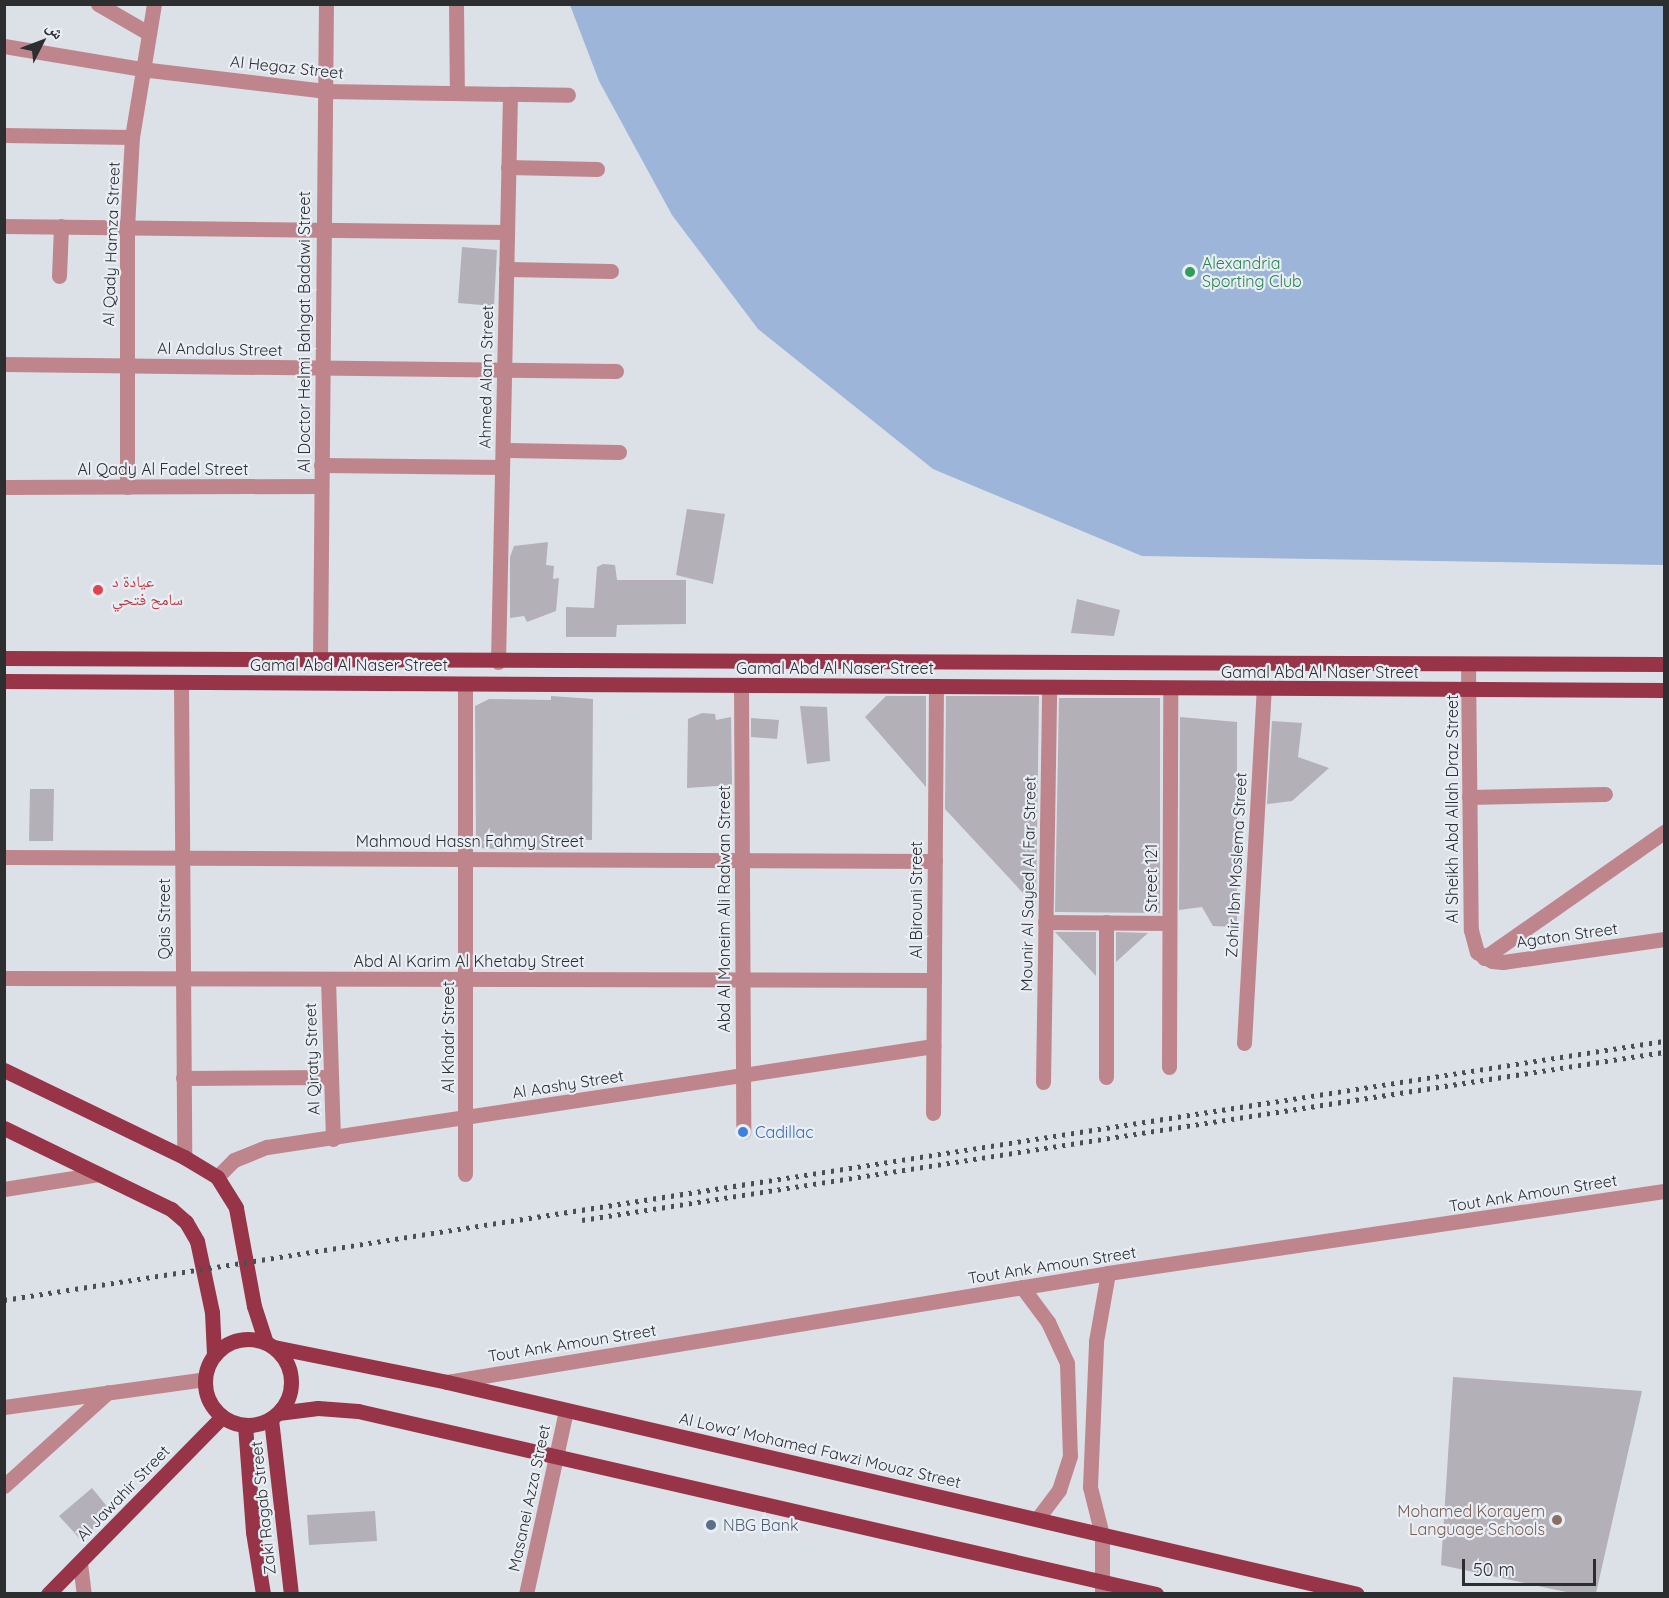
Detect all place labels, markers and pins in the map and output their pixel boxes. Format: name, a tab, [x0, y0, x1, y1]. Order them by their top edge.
place label: Alexandria Sporting Club	[1202, 253, 1302, 291]
marker: Alexandria Sporting Club	[1183, 265, 1197, 279]
place label: عيادة د سامح فتحي	[112, 571, 183, 609]
marker: عيادة د سامح فتحي	[89, 581, 107, 599]
place label: Cadillac	[755, 1122, 814, 1142]
marker: Cadillac	[736, 1125, 750, 1139]
place label: Mohamed Korayem Language Schools	[1397, 1501, 1545, 1539]
marker: Mohamed Korayem Language Schools	[1550, 1513, 1564, 1527]
place label: NBG Bank	[723, 1515, 798, 1535]
marker: NBG Bank	[704, 1518, 718, 1532]

